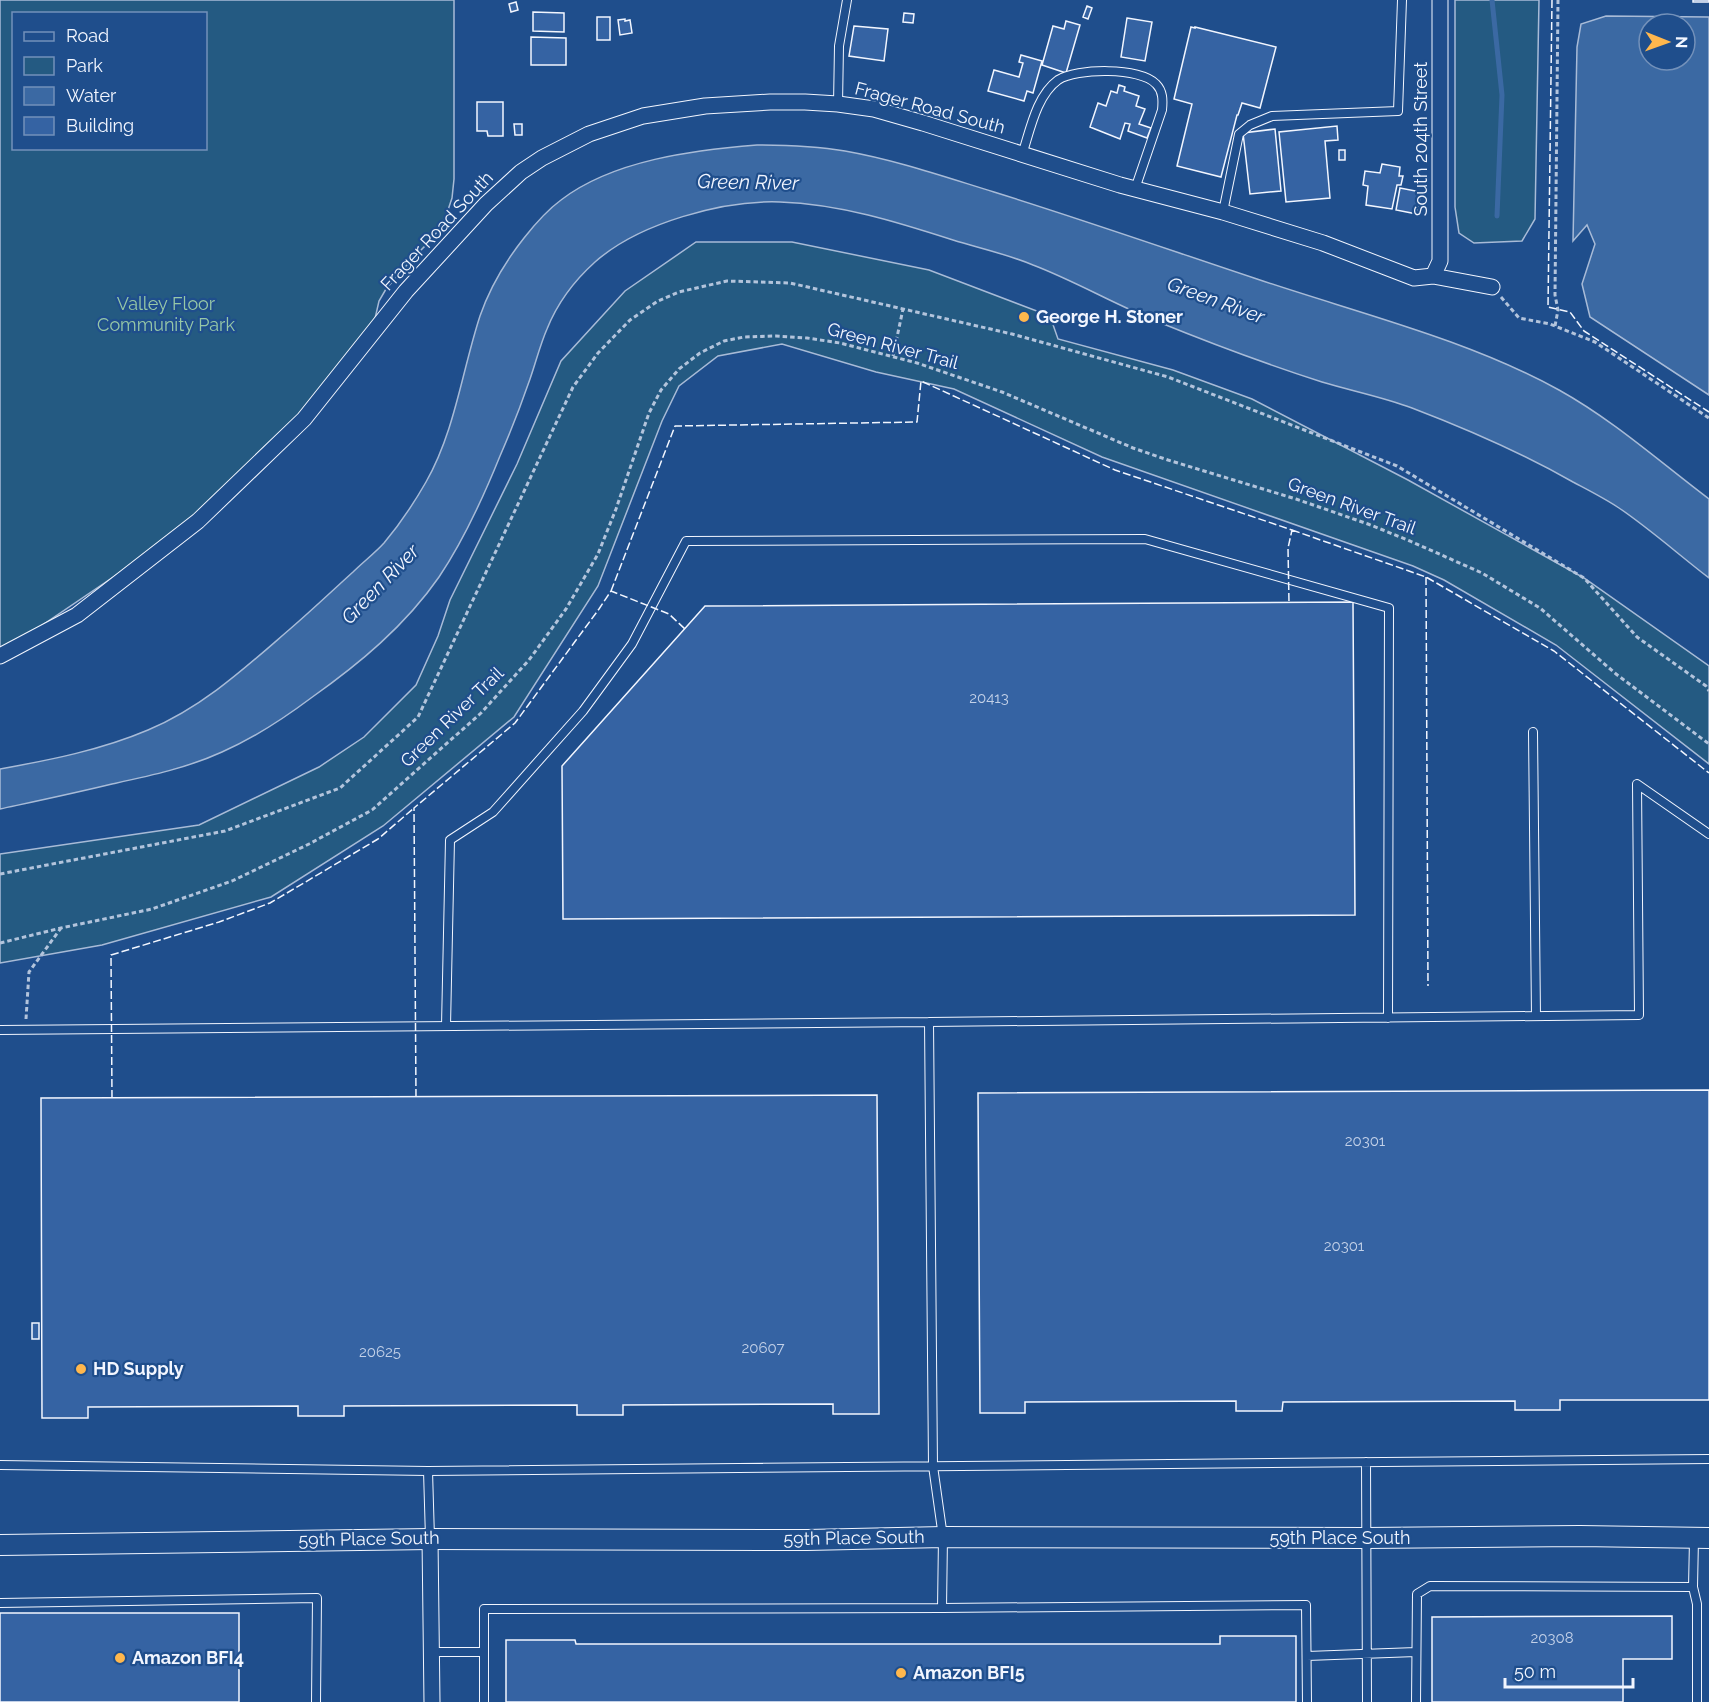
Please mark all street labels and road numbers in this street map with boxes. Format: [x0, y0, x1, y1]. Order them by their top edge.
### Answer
street label: South 204th Street [1410, 62, 1431, 216]
street label: Frager Road South [853, 77, 1008, 138]
street label: Frager Road South [376, 167, 497, 294]
street label: Green River Trail [825, 318, 961, 373]
street label: Green River Trail [1285, 473, 1419, 538]
street label: Green River Trail [396, 662, 508, 771]
street label: 59th Place South [783, 1526, 925, 1549]
street label: 59th Place South [298, 1527, 440, 1550]
street label: 59th Place South [1269, 1527, 1411, 1548]

